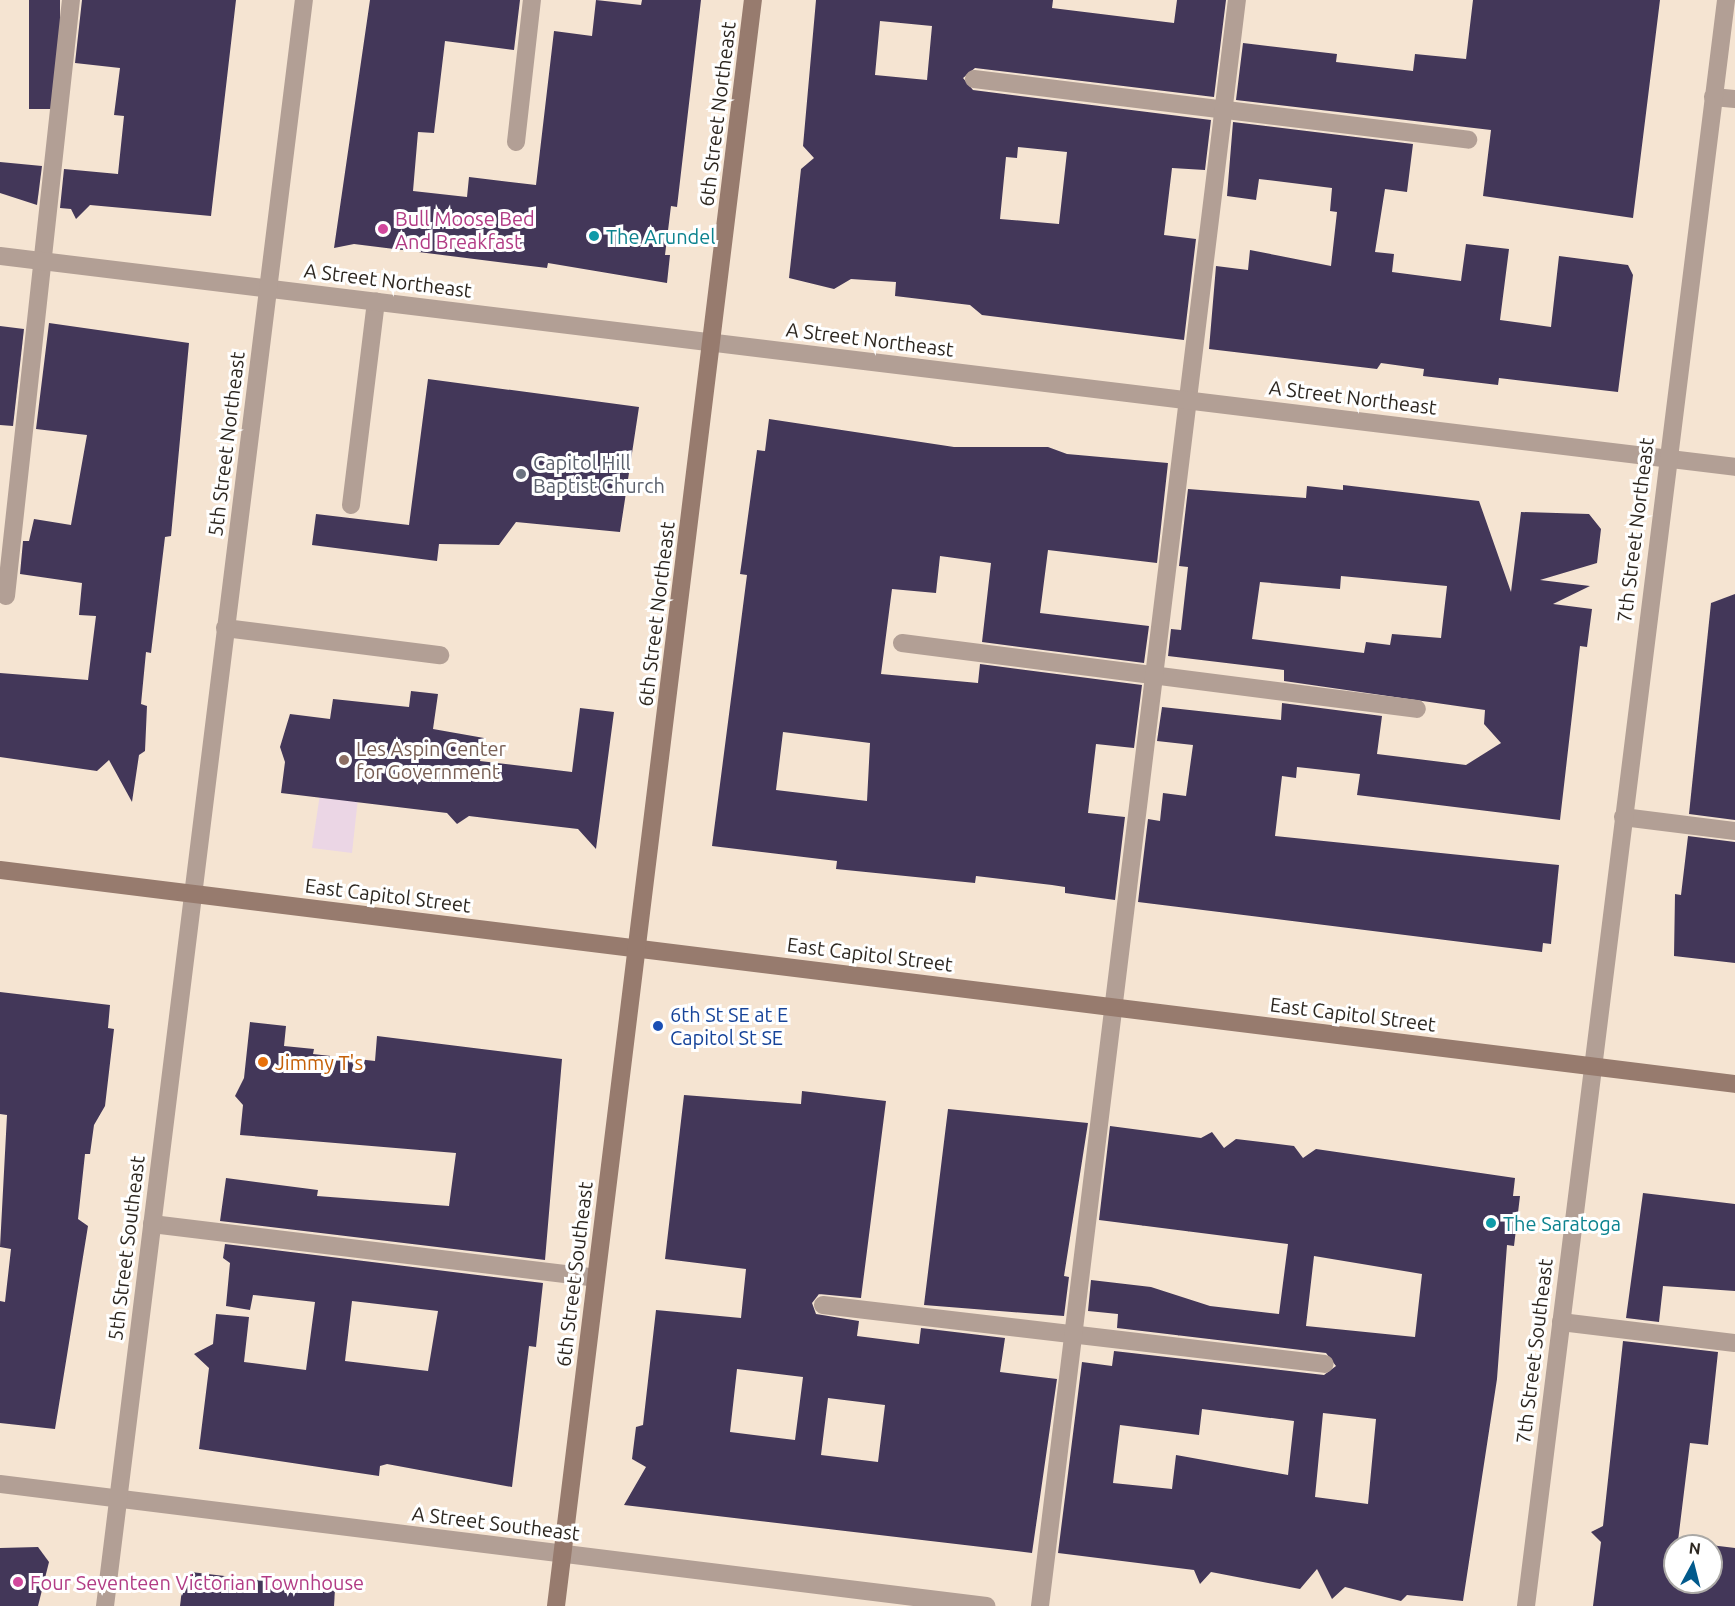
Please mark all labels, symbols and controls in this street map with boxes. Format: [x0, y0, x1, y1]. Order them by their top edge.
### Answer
street label: 6th Street Northeast [694, 20, 740, 208]
place label: Bull Moose Bed And Breakfast [395, 206, 535, 253]
marker: Bull Moose Bed And Breakfast [376, 222, 390, 236]
place label: The Arundel [606, 224, 716, 248]
marker: The Arundel [587, 229, 601, 243]
street label: A Street Northeast [303, 258, 473, 302]
street label: A Street Northeast [785, 317, 955, 361]
street label: 5th Street Northeast [203, 350, 249, 538]
street label: A Street Northeast [1268, 375, 1438, 419]
street label: 7th Street Northeast [1612, 436, 1658, 624]
place label: Capitol Hill Baptist Church [533, 450, 665, 497]
marker: Capitol Hill Baptist Church [514, 467, 528, 481]
street label: 6th Street Northeast [633, 520, 679, 708]
place label: Les Aspin Center for Government [356, 736, 506, 783]
marker: Les Aspin Center for Government [337, 753, 351, 767]
street label: East Capitol Street [304, 873, 472, 917]
street label: East Capitol Street [786, 932, 954, 976]
street label: East Capitol Street [1269, 992, 1437, 1036]
place label: 6th St SE at E Capitol St SE [670, 1002, 788, 1049]
marker: 6th St SE at E Capitol St SE [651, 1019, 665, 1033]
place label: Jimmy T's [275, 1050, 363, 1074]
marker: Jimmy T's [256, 1055, 270, 1069]
street label: 5th Street Southeast [103, 1154, 149, 1342]
street label: 6th Street Southeast [551, 1180, 597, 1368]
place label: The Saratoga [1503, 1211, 1621, 1235]
marker: The Saratoga [1484, 1216, 1498, 1230]
street label: 7th Street Southeast [1511, 1257, 1557, 1445]
street label: A Street Southeast [411, 1501, 581, 1545]
north arrow [1663, 1534, 1723, 1594]
text: N [1688, 1538, 1702, 1558]
place label: Four Seventeen Victorian Townhouse [30, 1570, 364, 1594]
marker: Four Seventeen Victorian Townhouse [11, 1575, 25, 1589]

